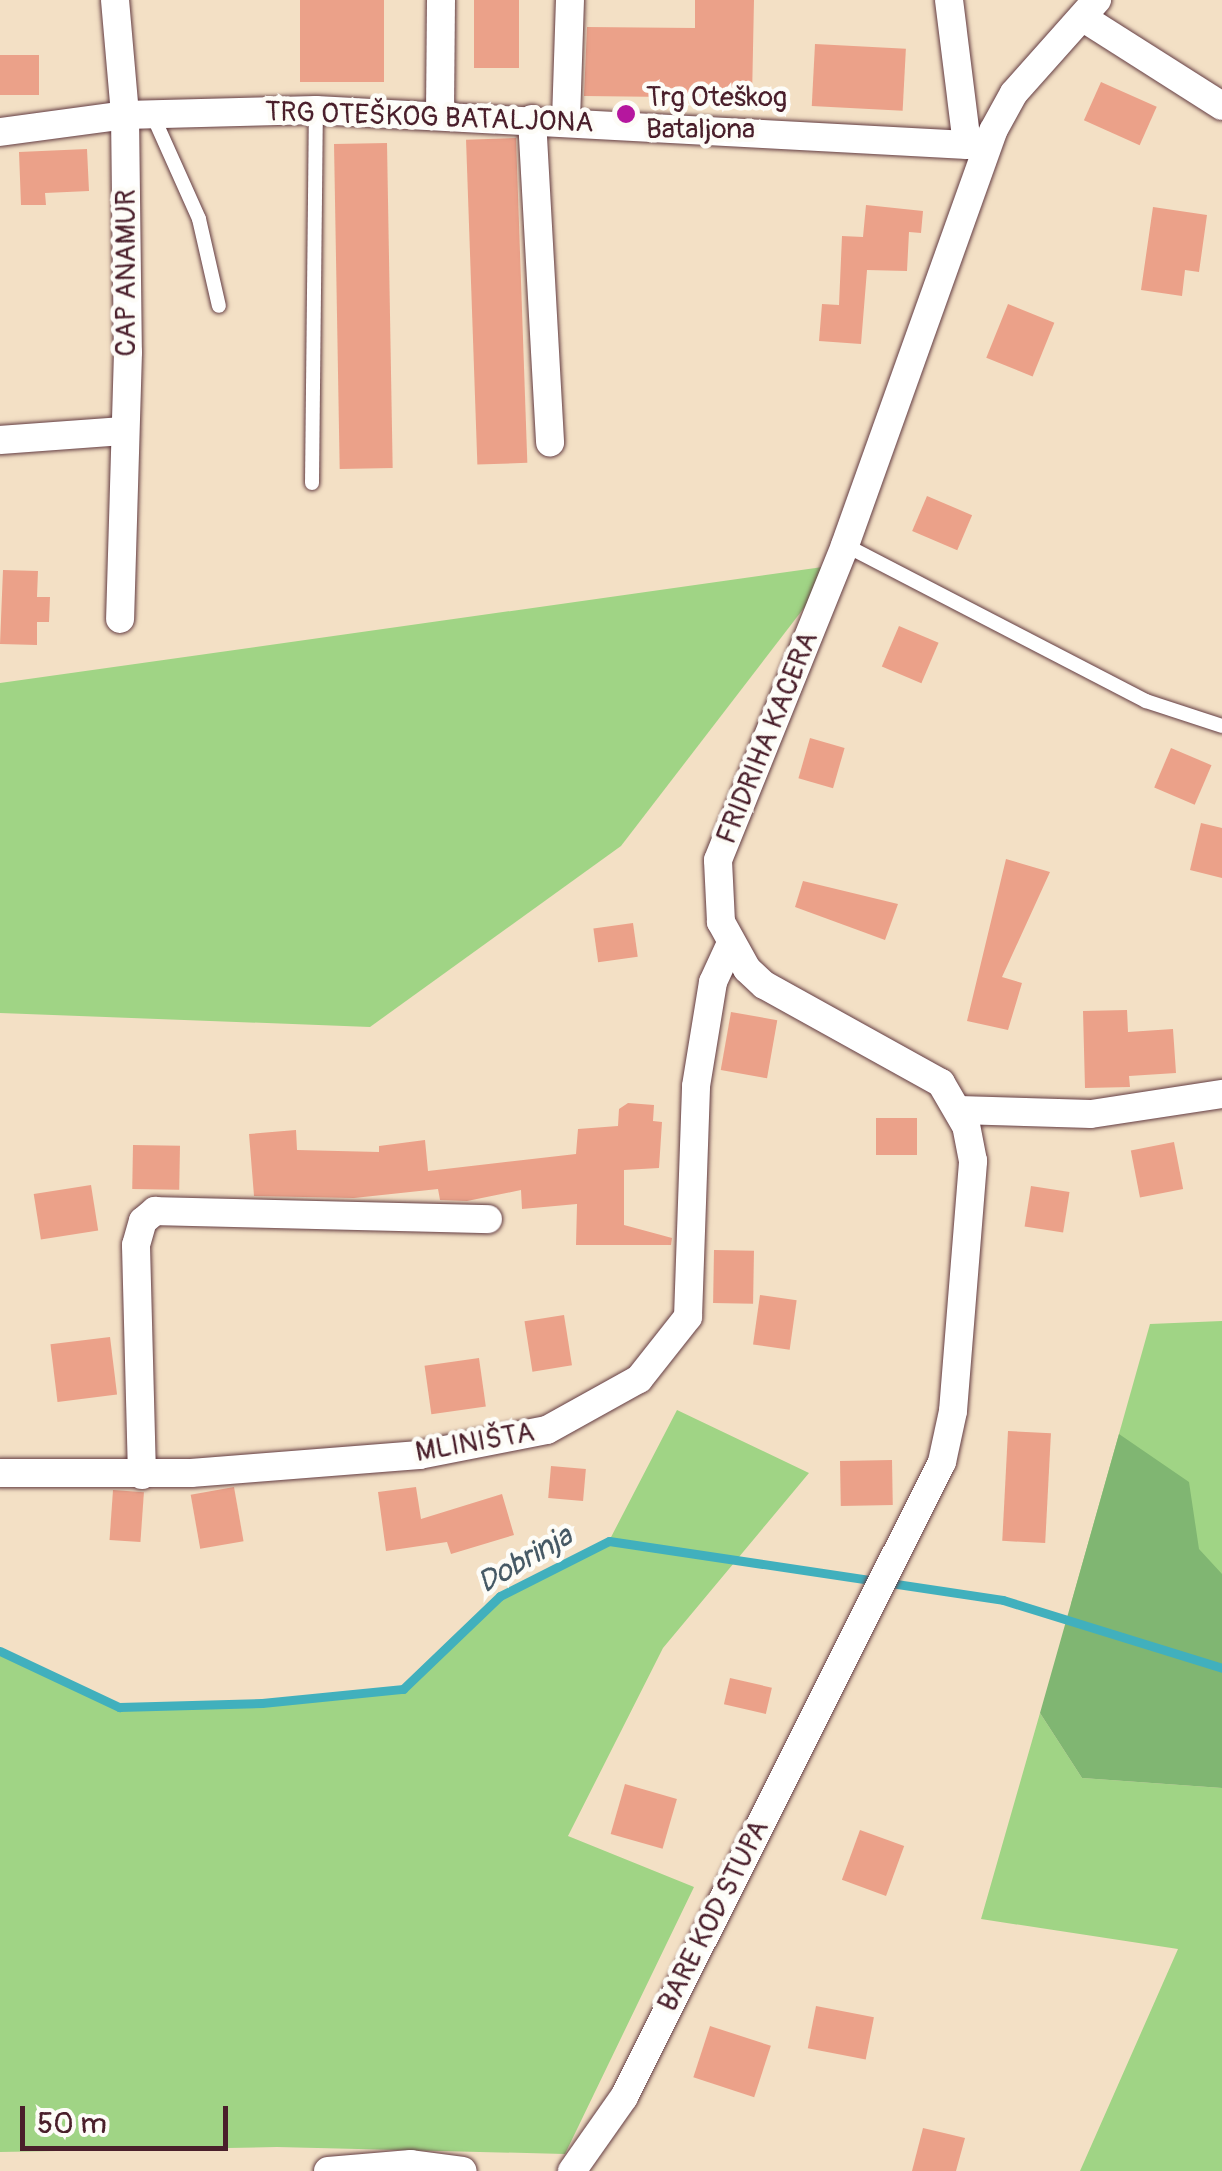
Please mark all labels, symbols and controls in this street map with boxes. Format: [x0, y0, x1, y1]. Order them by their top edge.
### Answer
place label: Trg Oteškog Bataljona [646, 81, 787, 147]
street label: TRG OTEŠKOG BATALJONA [264, 95, 594, 141]
marker: Trg Oteškog Bataljona [615, 103, 637, 125]
street label: CAP ANAMUR [110, 189, 144, 357]
street label: FRIDRIHA KACERA [710, 627, 826, 849]
street label: MLINIŠTA [413, 1416, 537, 1470]
water label: Dobrinja [471, 1519, 579, 1601]
street label: BARE KOD STUPA [651, 1815, 777, 2017]
scale bar [25, 2086, 232, 2148]
text: 50 m [37, 2105, 107, 2142]

